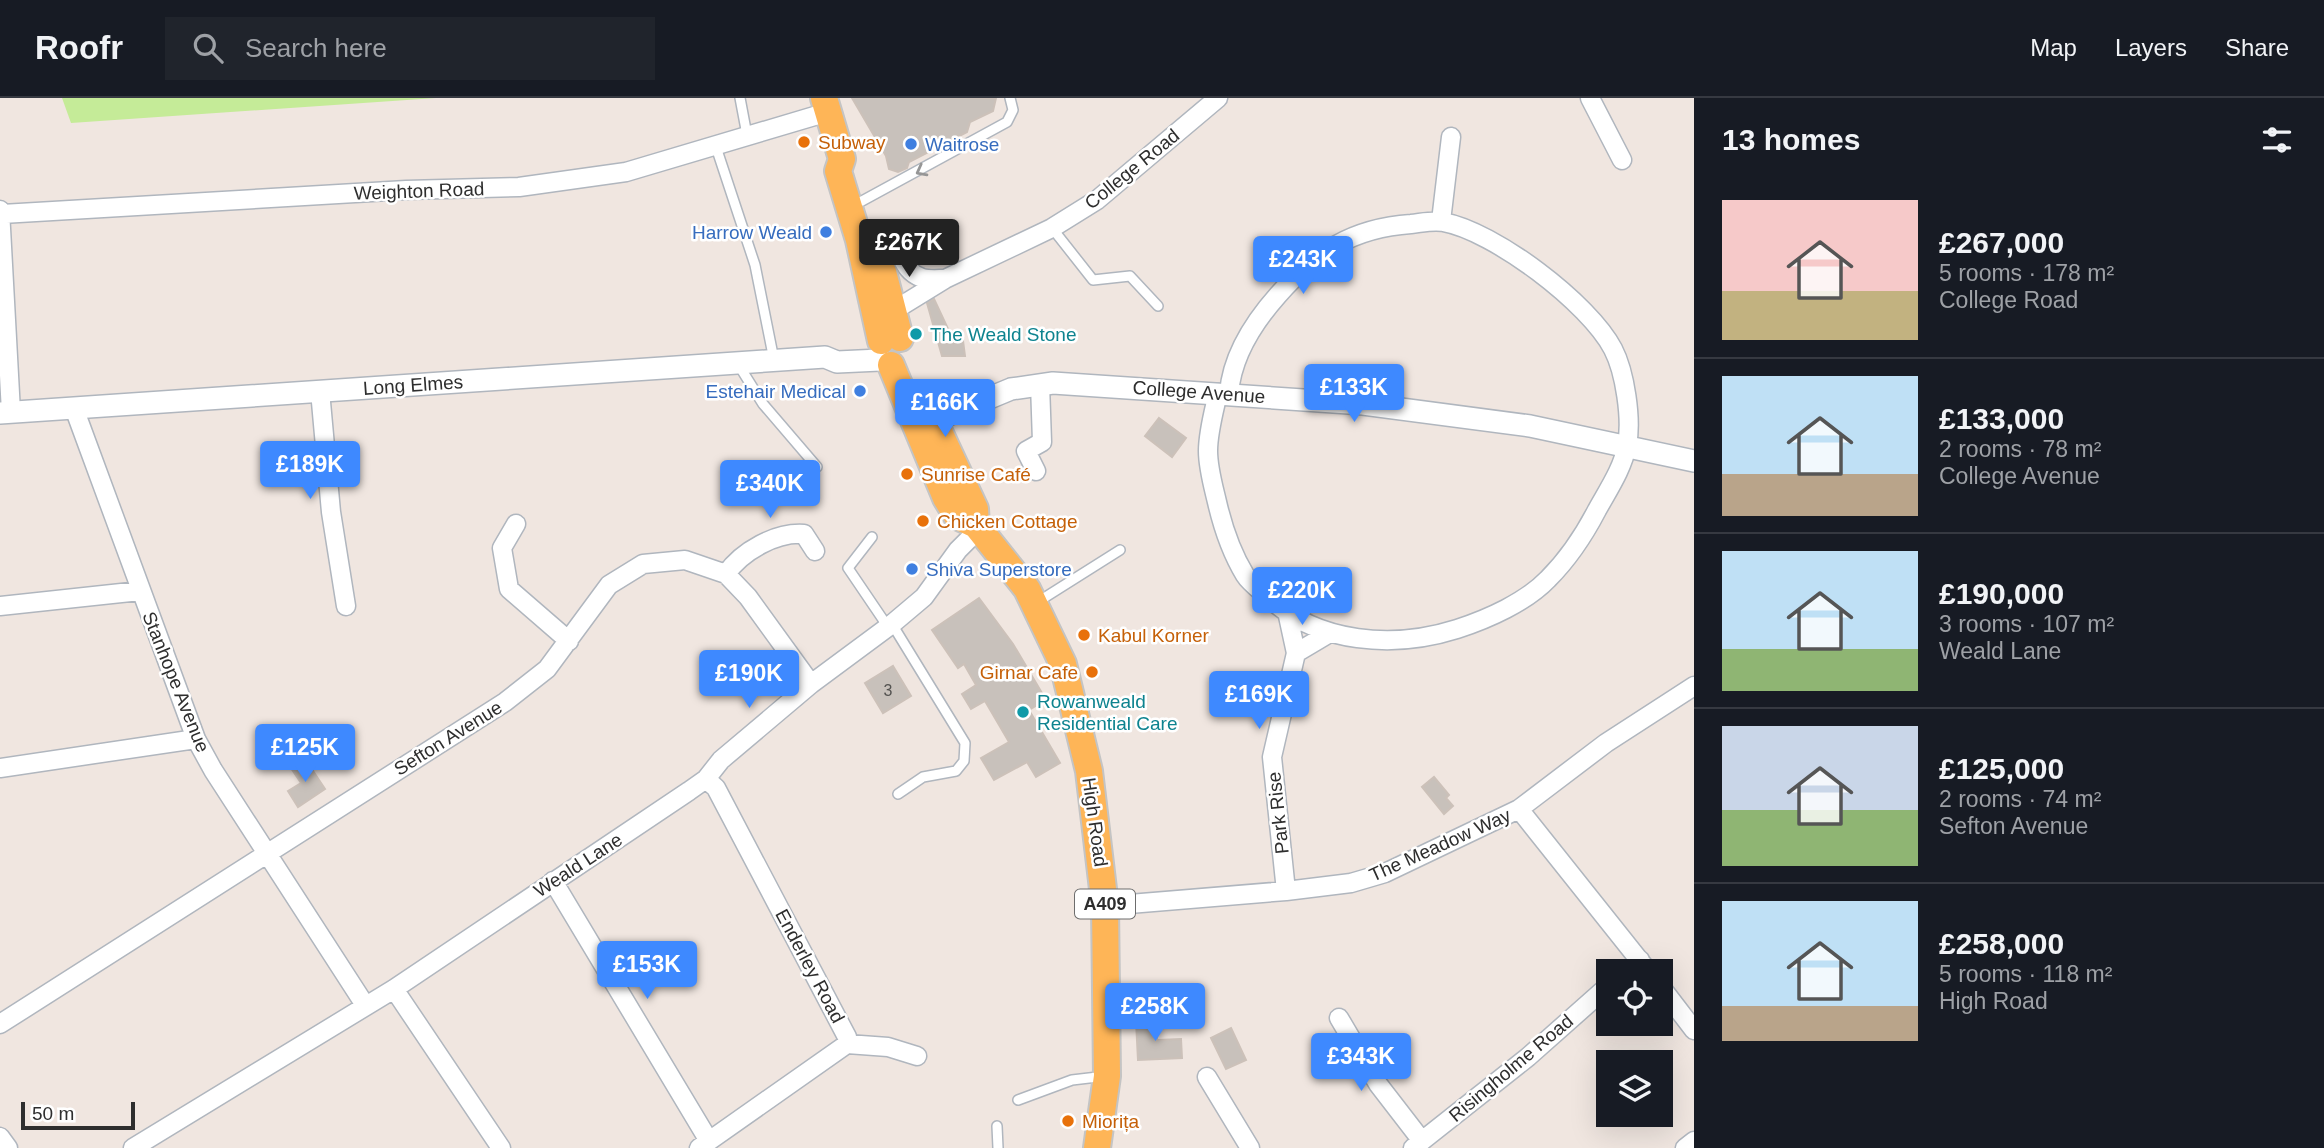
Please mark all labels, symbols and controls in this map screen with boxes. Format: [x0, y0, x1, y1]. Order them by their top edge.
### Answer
search box [165, 17, 655, 80]
text: Roofr [35, 29, 123, 66]
icon: search [189, 29, 227, 67]
text: Search here [245, 33, 387, 63]
text: Map [2030, 34, 2077, 61]
text: Layers [2115, 34, 2187, 61]
text: Share [2225, 34, 2289, 61]
icon: filters [2258, 121, 2296, 159]
text: 13 homes [1722, 123, 1860, 156]
street label: College Road [1081, 125, 1183, 213]
place label: Subway [818, 132, 886, 153]
marker: Subway [796, 134, 812, 150]
place label: Waitrose [925, 134, 999, 155]
marker: Waitrose [903, 136, 919, 152]
one-way arrow [916, 162, 928, 176]
street label: Weighton Road [353, 178, 485, 204]
pin: £267K [860, 220, 958, 279]
place label: Harrow Weald [692, 222, 812, 243]
marker: Harrow Weald [818, 224, 834, 240]
text: £267,000 [1939, 226, 2064, 259]
icon: home [1778, 228, 1862, 312]
text: £267K [875, 229, 943, 255]
pin: £243K [1254, 236, 1352, 296]
text: £243K [1269, 246, 1337, 272]
text: 5 rooms · 178 m² [1939, 260, 2114, 286]
text: College Road [1939, 287, 2078, 313]
place label: The Weald Stone [930, 324, 1076, 345]
marker: The Weald Stone [908, 326, 924, 342]
pin: £133K [1305, 364, 1403, 424]
street label: Long Elmes [362, 371, 464, 399]
text: £133K [1320, 374, 1388, 400]
street label: College Avenue [1132, 377, 1266, 407]
pin: £166K [896, 380, 994, 439]
place label: Estehair Medical [706, 381, 846, 402]
marker: Estehair Medical [852, 383, 868, 399]
text: £166K [911, 389, 979, 415]
text: £133,000 [1939, 402, 2064, 435]
icon: home [1778, 404, 1862, 488]
text: 2 rooms · 78 m² [1939, 436, 2101, 462]
pin: £189K [261, 442, 359, 501]
text: £189K [276, 451, 344, 477]
pin: £340K [721, 460, 819, 520]
text: College Avenue [1939, 463, 2100, 489]
place label: Sunrise Café [921, 464, 1031, 485]
marker: Sunrise Café [899, 466, 915, 482]
text: £340K [736, 470, 804, 496]
place label: Chicken Cottage [937, 511, 1077, 532]
marker: Chicken Cottage [915, 513, 931, 529]
place label: Shiva Superstore [926, 559, 1072, 580]
marker: Shiva Superstore [904, 561, 920, 577]
pin: £220K [1253, 568, 1351, 627]
text: £220K [1268, 577, 1336, 603]
text: £190,000 [1939, 577, 2064, 610]
icon: home [1778, 579, 1862, 663]
street label: Stanhope Avenue [138, 609, 214, 755]
text: 3 rooms · 107 m² [1939, 611, 2114, 637]
place label: Kabul Korner [1098, 625, 1210, 646]
marker: Kabul Korner [1076, 627, 1092, 643]
text: Weald Lane [1939, 638, 2061, 664]
pin: £190K [700, 650, 798, 710]
text: £190K [715, 660, 783, 686]
place label: Girnar Cafe [980, 662, 1078, 683]
marker: Girnar Cafe [1084, 664, 1100, 680]
pin: £169K [1210, 672, 1308, 731]
text: £169K [1225, 681, 1293, 707]
house number: 3 [884, 682, 893, 699]
place label: Rowanweald Residential Care [1037, 691, 1177, 734]
street label: Sefton Avenue [390, 696, 506, 780]
marker: Rowanweald Residential Care [1015, 704, 1031, 720]
pin: £125K [256, 724, 354, 784]
text: £125K [271, 734, 339, 760]
text: £125,000 [1939, 752, 2064, 785]
icon: home [1778, 754, 1862, 838]
street label: Park Rise [1263, 771, 1293, 855]
street label: High Road [1078, 776, 1112, 868]
text: 2 rooms · 74 m² [1939, 786, 2101, 812]
street label: The Meadow Way [1366, 804, 1514, 886]
text: Sefton Avenue [1939, 813, 2088, 839]
street label: Weald Lane [530, 829, 626, 901]
road number: A409 [1075, 890, 1135, 918]
street label: Enderley Road [771, 906, 849, 1026]
text: £258,000 [1939, 927, 2064, 960]
icon: home [1778, 929, 1862, 1013]
pin: £153K [598, 942, 696, 1001]
text: £153K [613, 951, 681, 977]
map controls [1596, 959, 1673, 1127]
button: locate [1596, 959, 1673, 1036]
text: 5 rooms · 118 m² [1939, 961, 2112, 987]
pin: £258K [1106, 984, 1204, 1043]
text: High Road [1939, 988, 2048, 1014]
text: £258K [1121, 993, 1189, 1019]
street label: Risingholme Road [1445, 1010, 1577, 1126]
pin: £343K [1312, 1034, 1410, 1093]
text: £343K [1327, 1043, 1395, 1069]
button: layers [1596, 1050, 1673, 1127]
scale bar [21, 1099, 135, 1131]
text: 50 m [32, 1103, 74, 1124]
place label: Miorița [1082, 1111, 1139, 1132]
marker: Miorița [1060, 1113, 1076, 1129]

